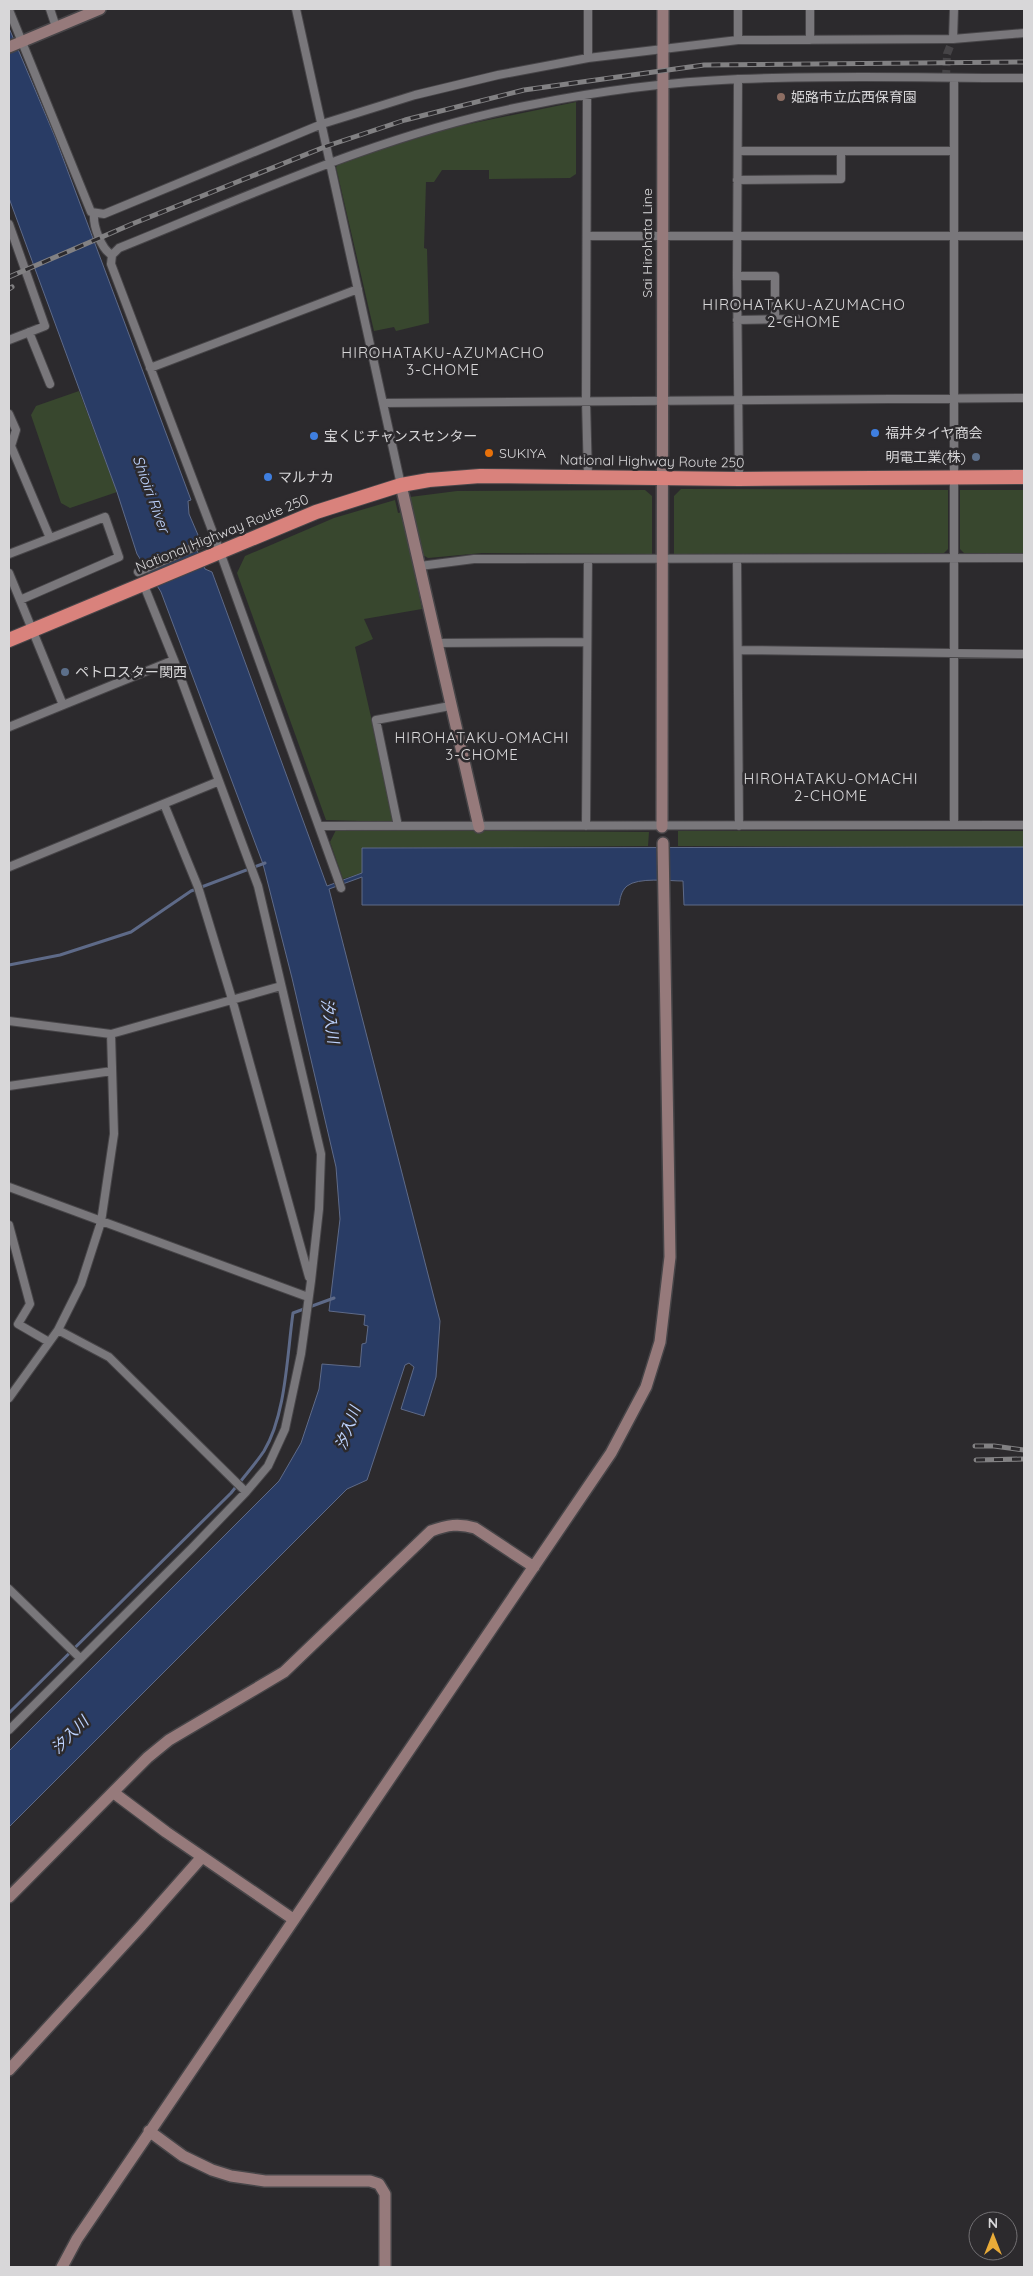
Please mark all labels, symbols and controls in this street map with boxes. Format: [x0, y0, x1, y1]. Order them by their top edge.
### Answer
place label: 姫路市立広西保育園 [791, 88, 917, 106]
marker: 姫路市立広西保育園 [775, 91, 787, 103]
street label: Sai Hirohata Line [638, 188, 656, 298]
district label: HIROHATAKU-AZUMACHO 2-CHOME [702, 295, 906, 331]
district label: HIROHATAKU-AZUMACHO 3-CHOME [341, 343, 545, 379]
place label: 福井タイヤ商会 [885, 424, 983, 442]
place label: 宝くじチャンスセンター [324, 427, 478, 445]
marker: 福井タイヤ商会 [869, 427, 881, 439]
marker: 宝くじチャンスセンター [308, 430, 320, 442]
place label: SUKIYA [499, 444, 546, 462]
marker: SUKIYA [483, 447, 495, 459]
place label: 明電工業(株) [886, 448, 966, 466]
street label: National Highway Route 250 [559, 450, 745, 472]
marker: 明電工業(株) [970, 451, 982, 463]
water label: Shioiri River [129, 453, 175, 537]
place label: マルナカ [278, 468, 334, 486]
marker: マルナカ [262, 471, 274, 483]
street label: National Highway Route 250 [133, 490, 311, 576]
place label: ペトロスター関西 [75, 663, 187, 681]
marker: ペトロスター関西 [59, 666, 71, 678]
district label: HIROHATAKU-OMACHI 3-CHOME [394, 728, 570, 764]
district label: HIROHATAKU-OMACHI 2-CHOME [743, 769, 919, 805]
water label: 汐入川 [318, 997, 344, 1047]
water label: 汐入川 [331, 1402, 365, 1452]
water label: 汐入川 [47, 1711, 94, 1757]
north arrow [968, 2211, 1018, 2261]
text: N [988, 2214, 998, 2232]

